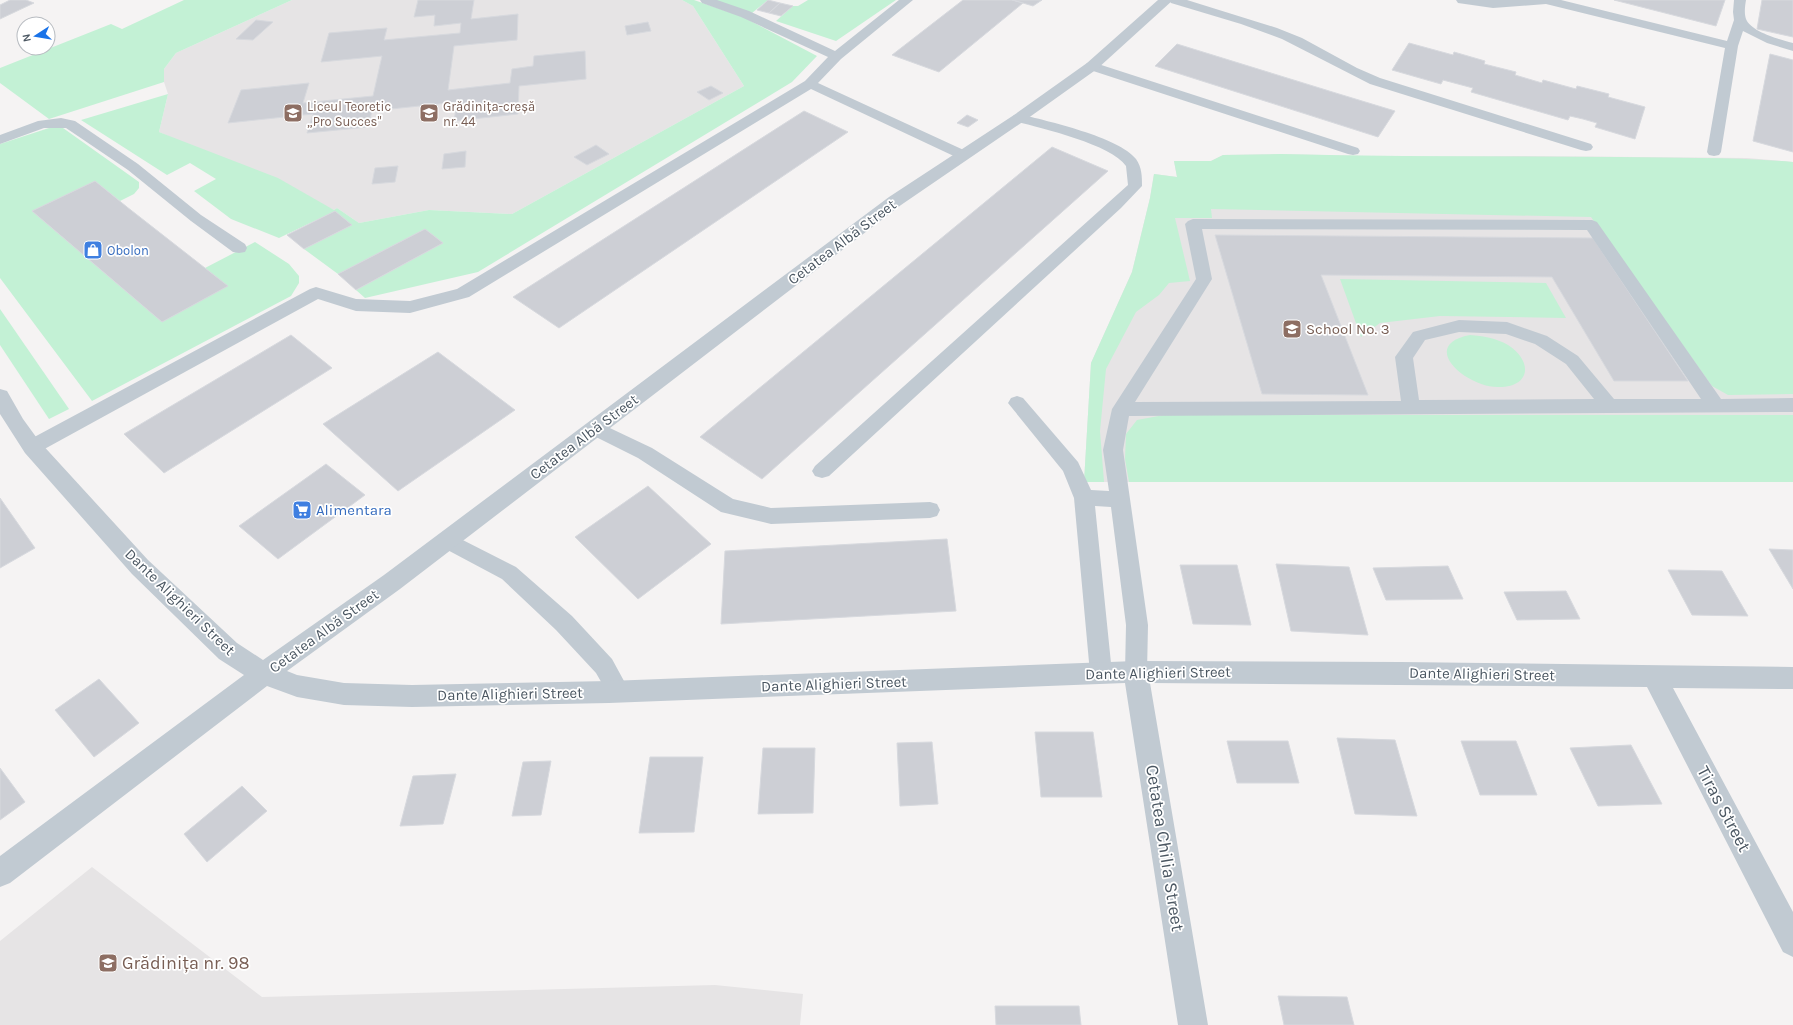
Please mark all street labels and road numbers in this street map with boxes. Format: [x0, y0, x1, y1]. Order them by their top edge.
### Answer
street label: Cetatea Albă Street [784, 195, 900, 289]
street label: Cetatea Albă Street [526, 390, 642, 484]
street label: Dante Alighieri Street [121, 545, 239, 659]
street label: Cetatea Albă Street [266, 585, 382, 677]
street label: Dante Alighieri Street [1085, 663, 1231, 683]
street label: Dante Alighieri Street [1409, 664, 1555, 684]
street label: Dante Alighieri Street [761, 672, 907, 696]
street label: Dante Alighieri Street [437, 684, 583, 704]
street label: Tiras Street [1692, 762, 1756, 856]
street label: Cetatea Chilia Street [1141, 763, 1189, 933]

